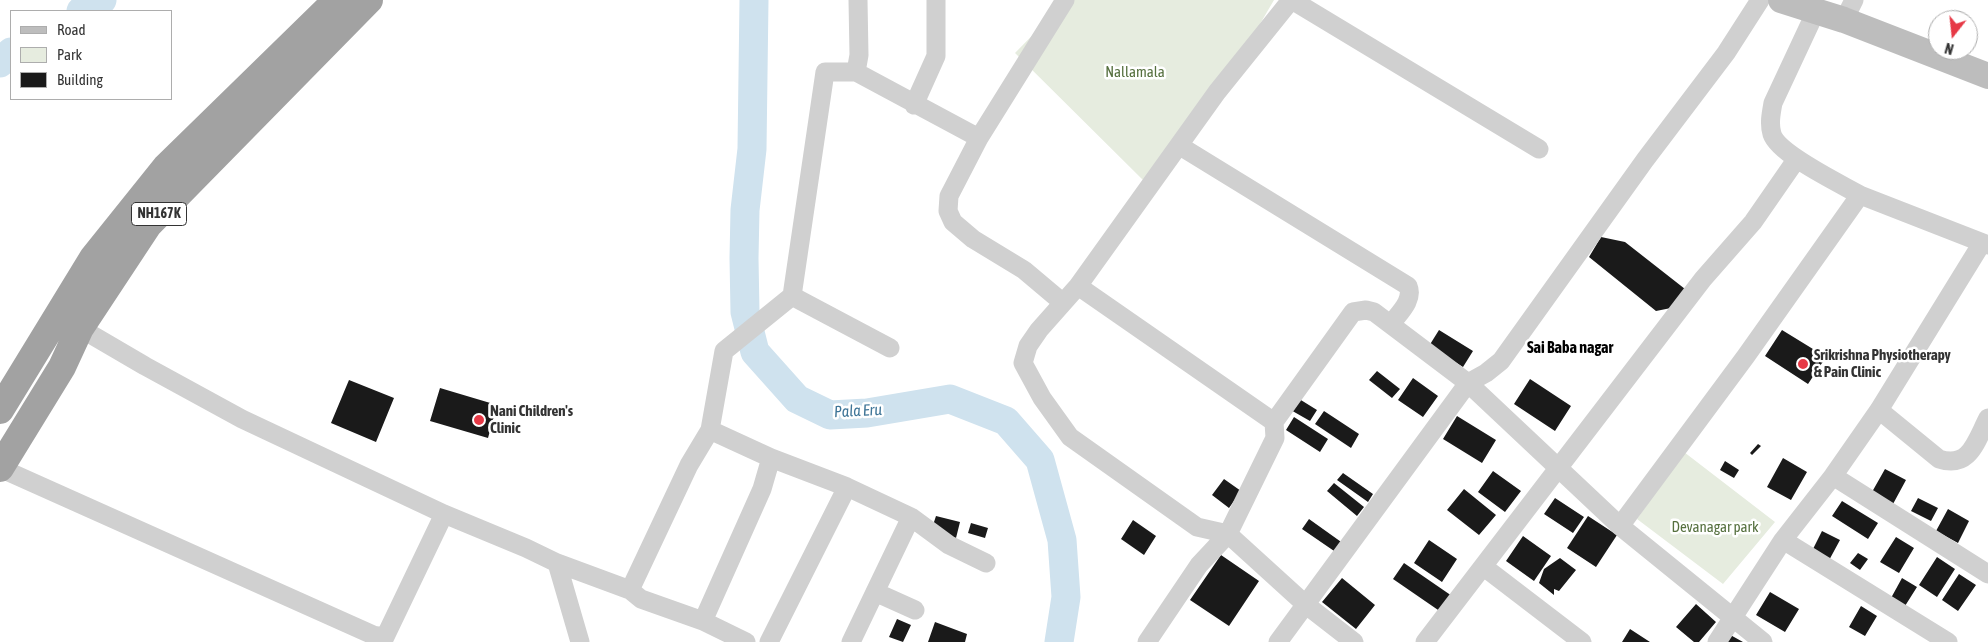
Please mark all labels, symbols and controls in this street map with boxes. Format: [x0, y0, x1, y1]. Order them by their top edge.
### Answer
legend [10, 10, 172, 100]
north arrow [1928, 10, 1978, 60]
text: Road [57, 21, 86, 38]
text: N [1943, 40, 1955, 57]
text: Park [57, 46, 82, 63]
park label: Nallamala [1105, 63, 1165, 81]
text: Building [57, 71, 103, 88]
road number: NH167K [132, 202, 186, 225]
district label: Sai Baba nagar [1527, 338, 1613, 358]
place label: Srikrishna Physiotherapy & Pain Clinic [1814, 346, 1951, 381]
marker: Srikrishna Physiotherapy & Pain Clinic [1796, 357, 1810, 371]
water label: Pala Eru [834, 400, 882, 422]
place label: Nani Children's Clinic [490, 402, 573, 437]
marker: Nani Children's Clinic [472, 413, 486, 427]
park label: Devanagar park [1671, 518, 1759, 536]

